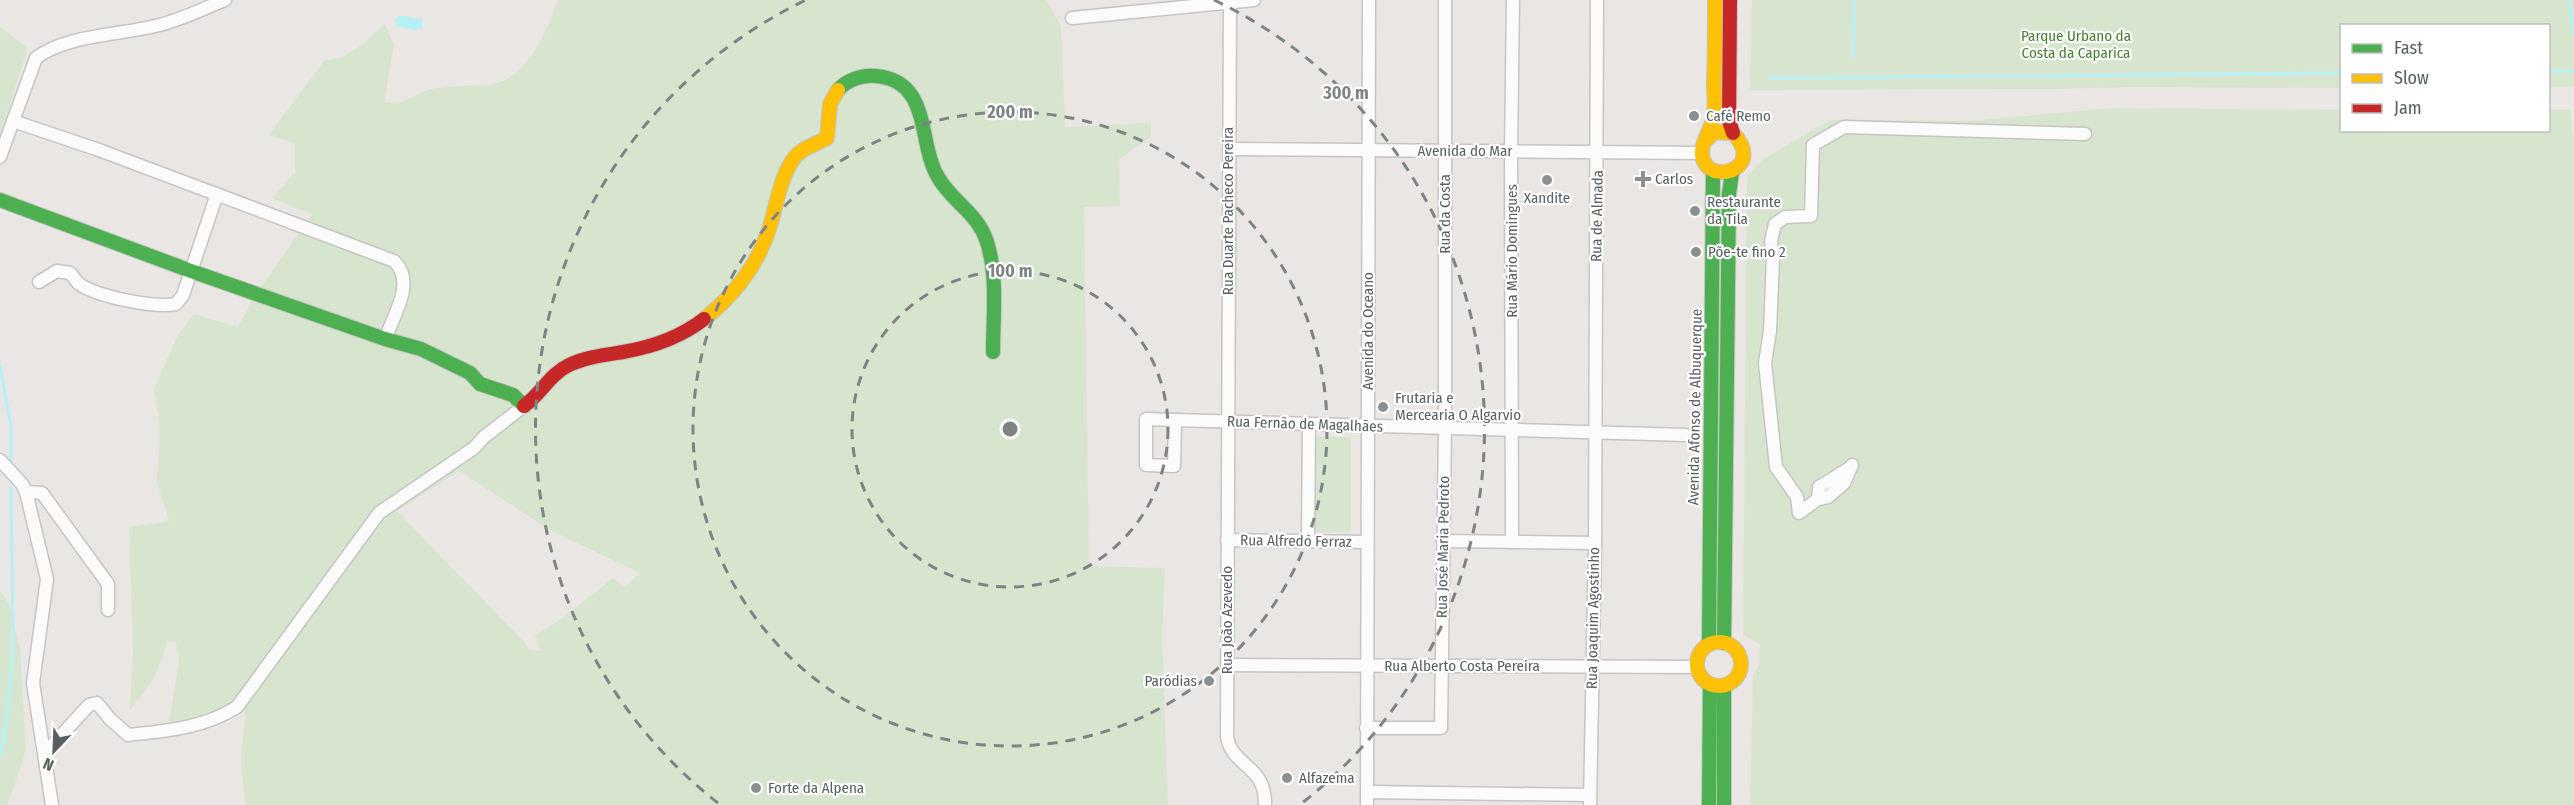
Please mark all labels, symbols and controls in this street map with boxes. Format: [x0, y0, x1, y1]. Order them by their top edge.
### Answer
legend [2340, 24, 2550, 132]
park label: Parque Urbano da Costa da Caparica [2021, 27, 2131, 62]
text: Fast [2394, 37, 2423, 59]
text: Slow [2394, 67, 2429, 89]
text: 300 m [1322, 82, 1369, 104]
text: Jam [2394, 97, 2422, 119]
text: 200 m [986, 101, 1033, 123]
place label: Café Remo [1706, 107, 1771, 125]
marker: Café Remo [1687, 109, 1701, 123]
street label: Rua Duarte Pacheco Pereira [1219, 127, 1237, 295]
street label: Avenida do Mar [1417, 142, 1513, 160]
street label: Rua de Almada [1587, 170, 1607, 262]
place label: Carlos [1655, 170, 1693, 188]
marker: Carlos [1636, 172, 1650, 186]
marker: Xandite [1540, 173, 1554, 187]
street label: Rua da Costa [1436, 174, 1454, 254]
street label: Rua Mário Domingues [1503, 184, 1521, 318]
place label: Xandite [1524, 189, 1570, 207]
place label: Restaurante da Tila [1707, 193, 1781, 228]
marker: Restaurante da Tila [1688, 204, 1702, 218]
place label: Põe-te fino 2 [1708, 243, 1786, 261]
marker: Põe-te fino 2 [1689, 245, 1703, 259]
text: 100 m [988, 260, 1032, 282]
street label: Avenida do Oceano [1359, 272, 1377, 390]
street label: Avenida Afonso de Albuquerque [1684, 309, 1706, 505]
place label: Frutaria e Mercearia O Algarvio [1395, 389, 1521, 424]
marker: Frutaria e Mercearia O Algarvio [1376, 400, 1390, 414]
street label: Rua Fernão de Magalhães [1227, 412, 1383, 436]
centre of rings [1000, 419, 1020, 439]
street label: Rua José Maria Pedroto [1433, 476, 1453, 618]
street label: Rua Alfredo Ferraz [1240, 531, 1352, 551]
street label: Rua Joaquim Agostinho [1583, 547, 1603, 689]
street label: Rua João Azevedo [1218, 566, 1236, 674]
street label: Rua Alberto Costa Pereira [1384, 657, 1540, 675]
place label: Paródias [1144, 672, 1197, 690]
marker: Paródias [1202, 674, 1216, 688]
north arrow [24, 721, 84, 781]
text: N [40, 754, 56, 775]
place label: Alfazema [1299, 769, 1355, 787]
marker: Alfazema [1280, 771, 1294, 785]
place label: Forte da Alpena [768, 779, 864, 797]
marker: Forte da Alpena [749, 781, 763, 795]

